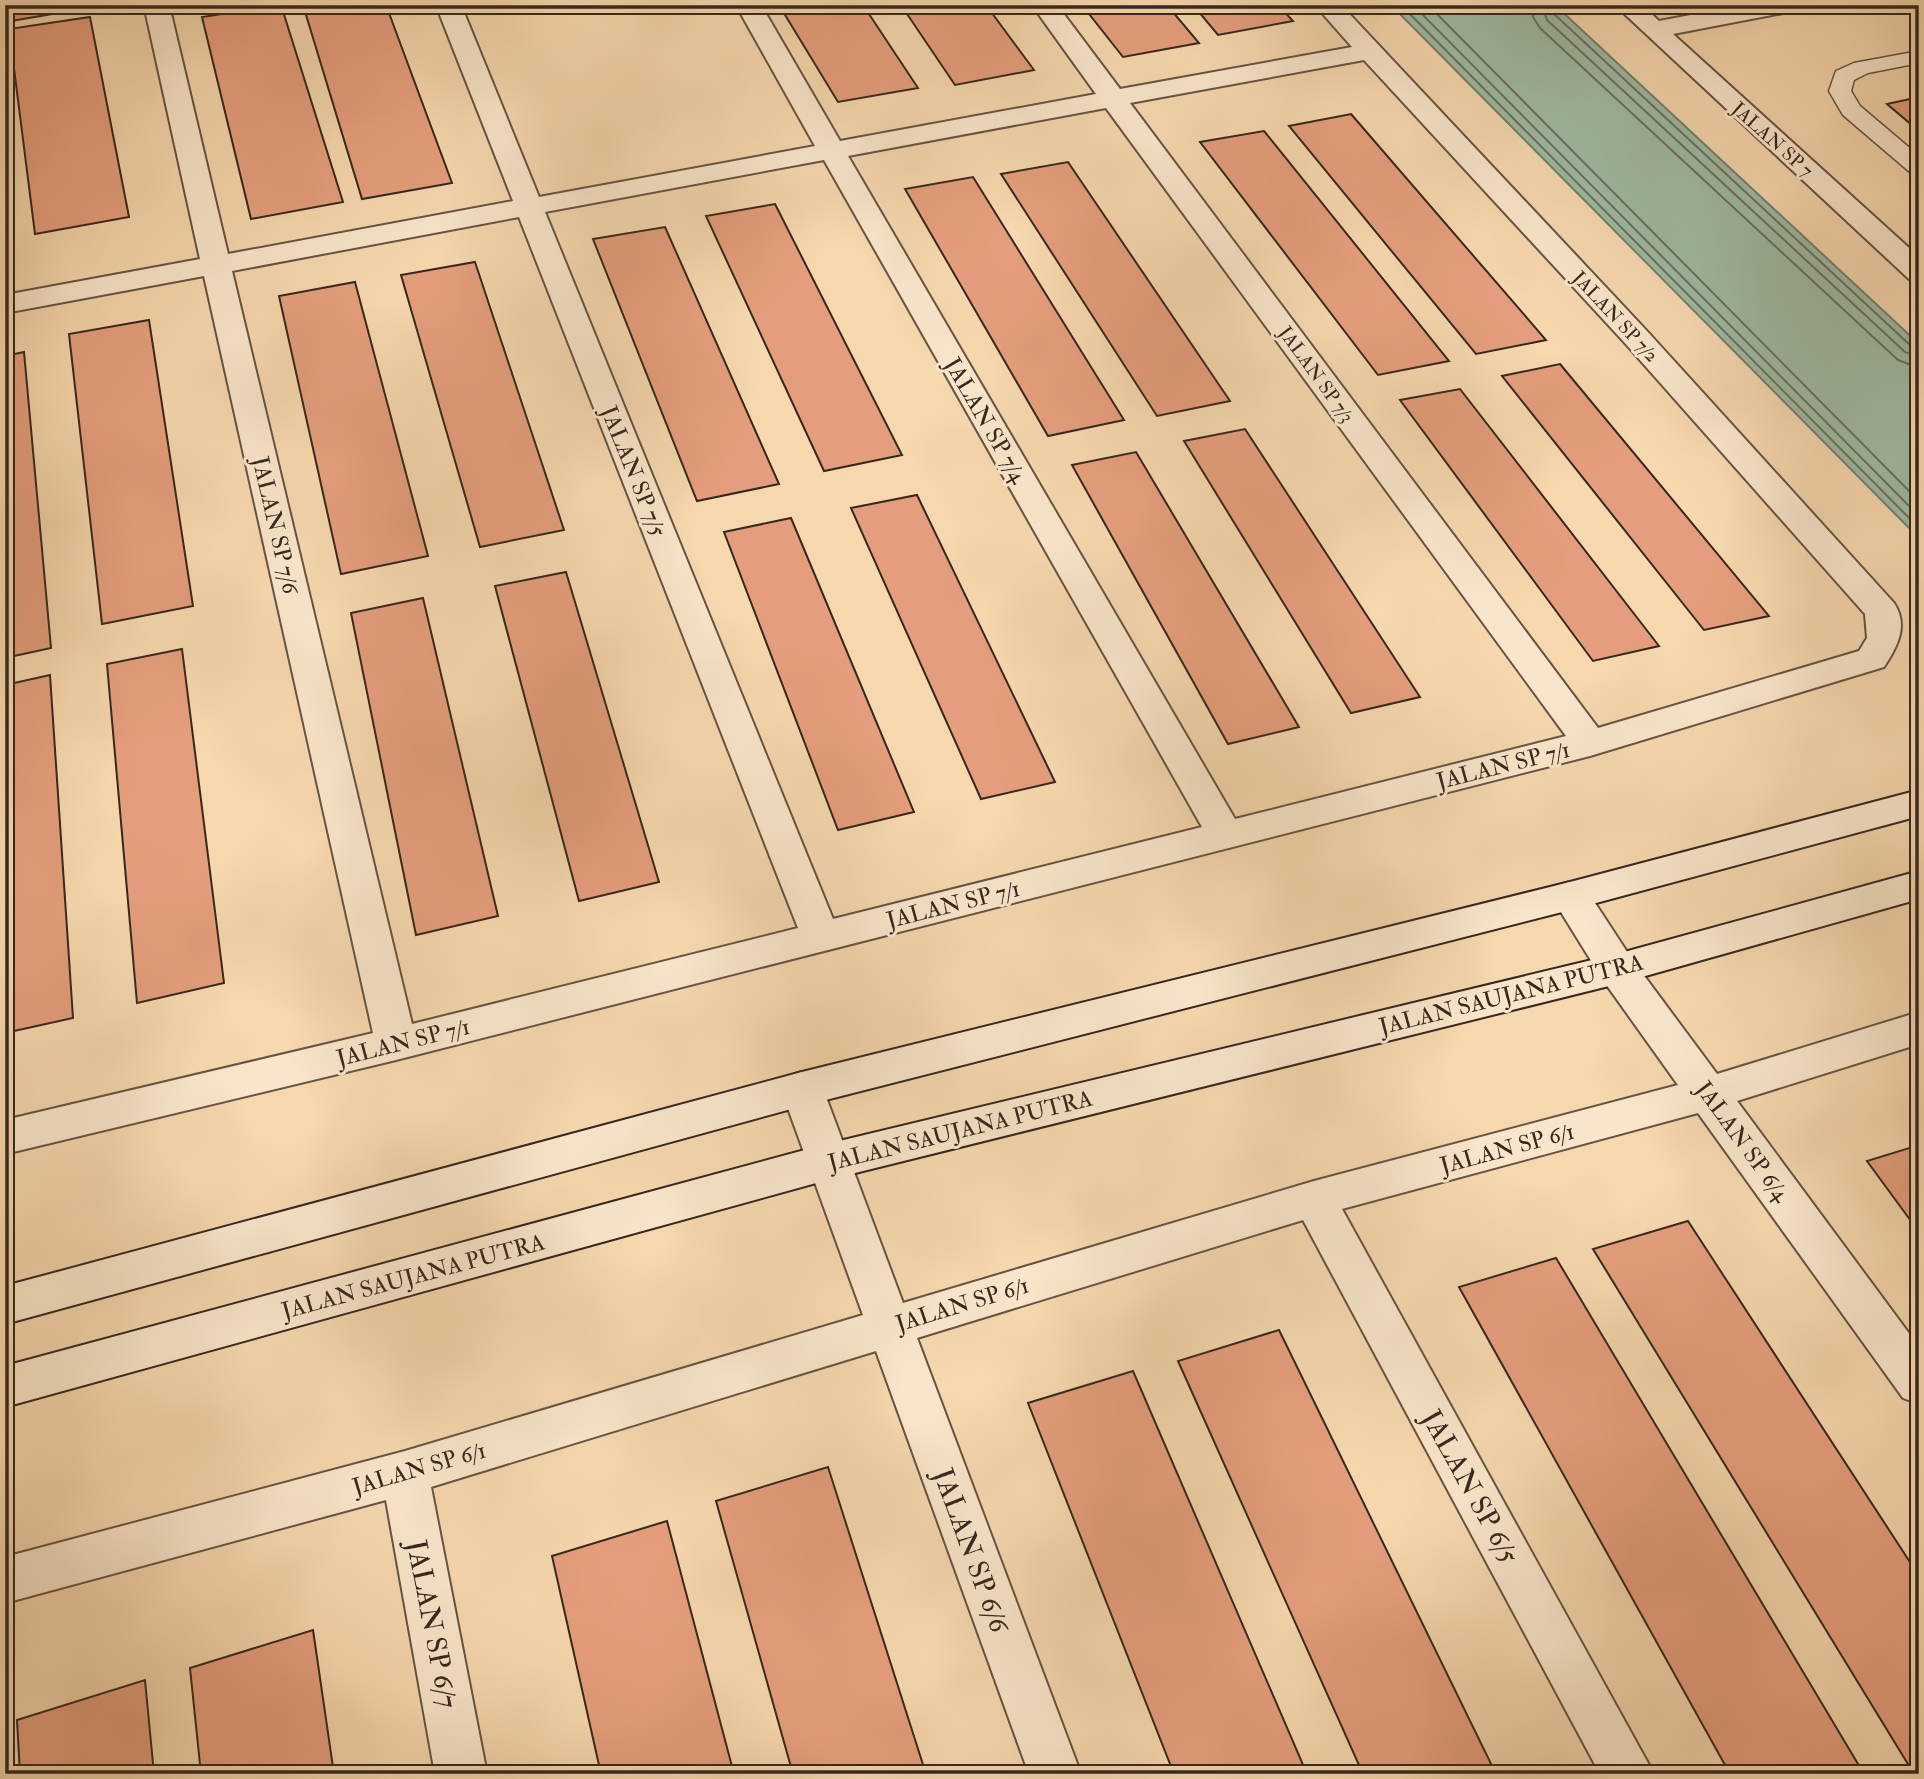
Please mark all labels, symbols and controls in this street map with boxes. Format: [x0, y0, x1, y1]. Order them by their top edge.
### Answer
street label: JALAN SP 7 [1726, 96, 1818, 183]
street label: JALAN SP 7/2 [1566, 265, 1663, 367]
street label: JALAN SP 7/3 [1273, 321, 1359, 427]
street label: JALAN SP 7/4 [937, 351, 1034, 490]
street label: JALAN SP 7/5 [594, 401, 673, 541]
street label: JALAN SP 7/6 [245, 453, 306, 598]
street label: JALAN SP 7/1 [1432, 735, 1573, 796]
street label: JALAN SP 7/1 [882, 874, 1023, 935]
street label: JALAN SAUJANA PUTRA [1375, 947, 1647, 1042]
street label: JALAN SP 7/1 [332, 1012, 473, 1073]
street label: JALAN SP 6/4 [1689, 1075, 1797, 1208]
street label: JALAN SAUJANA PUTRA [824, 1083, 1096, 1178]
street label: JALAN SP 6/1 [1436, 1117, 1577, 1181]
street label: JALAN SAUJANA PUTRA [277, 1227, 548, 1326]
street label: JALAN SP 6/1 [891, 1270, 1032, 1339]
street label: JALAN SP 6/5 [1413, 1403, 1527, 1570]
street label: JALAN SP 6/1 [348, 1436, 489, 1502]
street label: JALAN SP 6/6 [924, 1463, 1017, 1639]
street label: JALAN SP 6/7 [398, 1536, 465, 1712]

